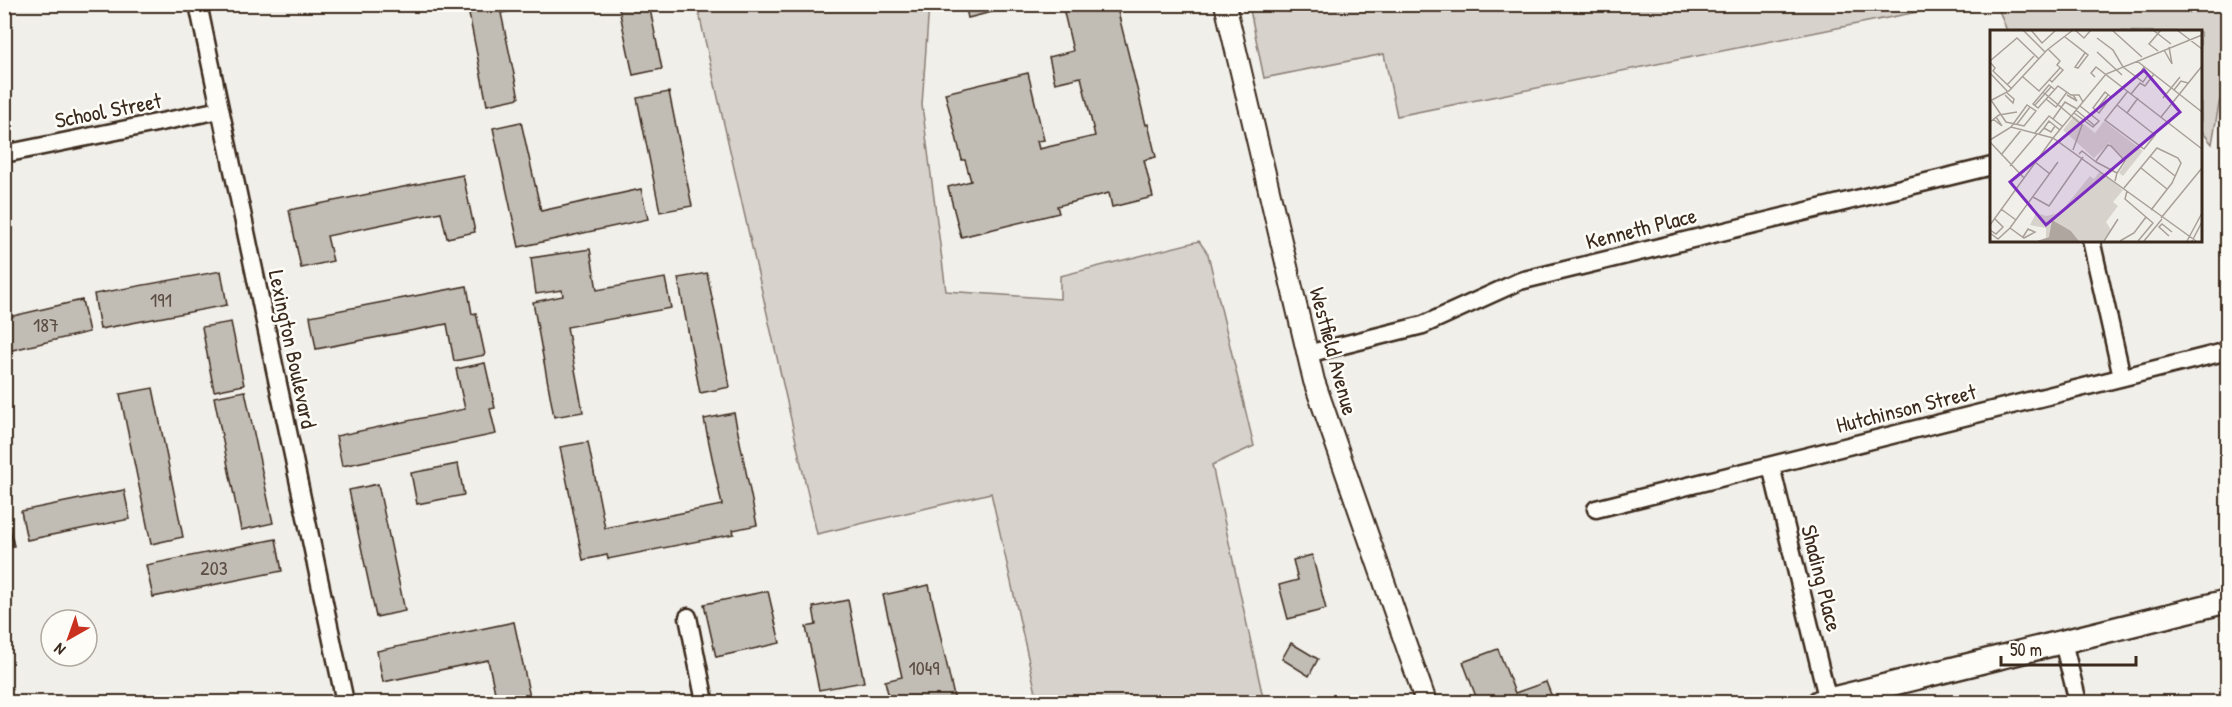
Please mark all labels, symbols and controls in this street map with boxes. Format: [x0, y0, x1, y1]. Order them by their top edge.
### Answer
inset map [1990, 30, 2202, 242]
street label: School Street [52, 85, 164, 135]
street label: Kenneth Place [1582, 200, 1700, 256]
street label: Lexington Boulevard [262, 267, 324, 431]
street label: Westfield Avenue [1303, 284, 1366, 418]
house number: 191 [150, 286, 172, 313]
house number: 187 [33, 311, 59, 338]
street label: Hutchinson Street [1833, 376, 1979, 440]
street label: Shading Place [1794, 522, 1850, 635]
house number: 203 [200, 554, 228, 581]
north arrow [39, 608, 99, 668]
scale bar [2001, 629, 2136, 667]
text: 50 m [2010, 637, 2042, 662]
text: N [49, 638, 70, 661]
house number: 1049 [908, 654, 940, 681]

